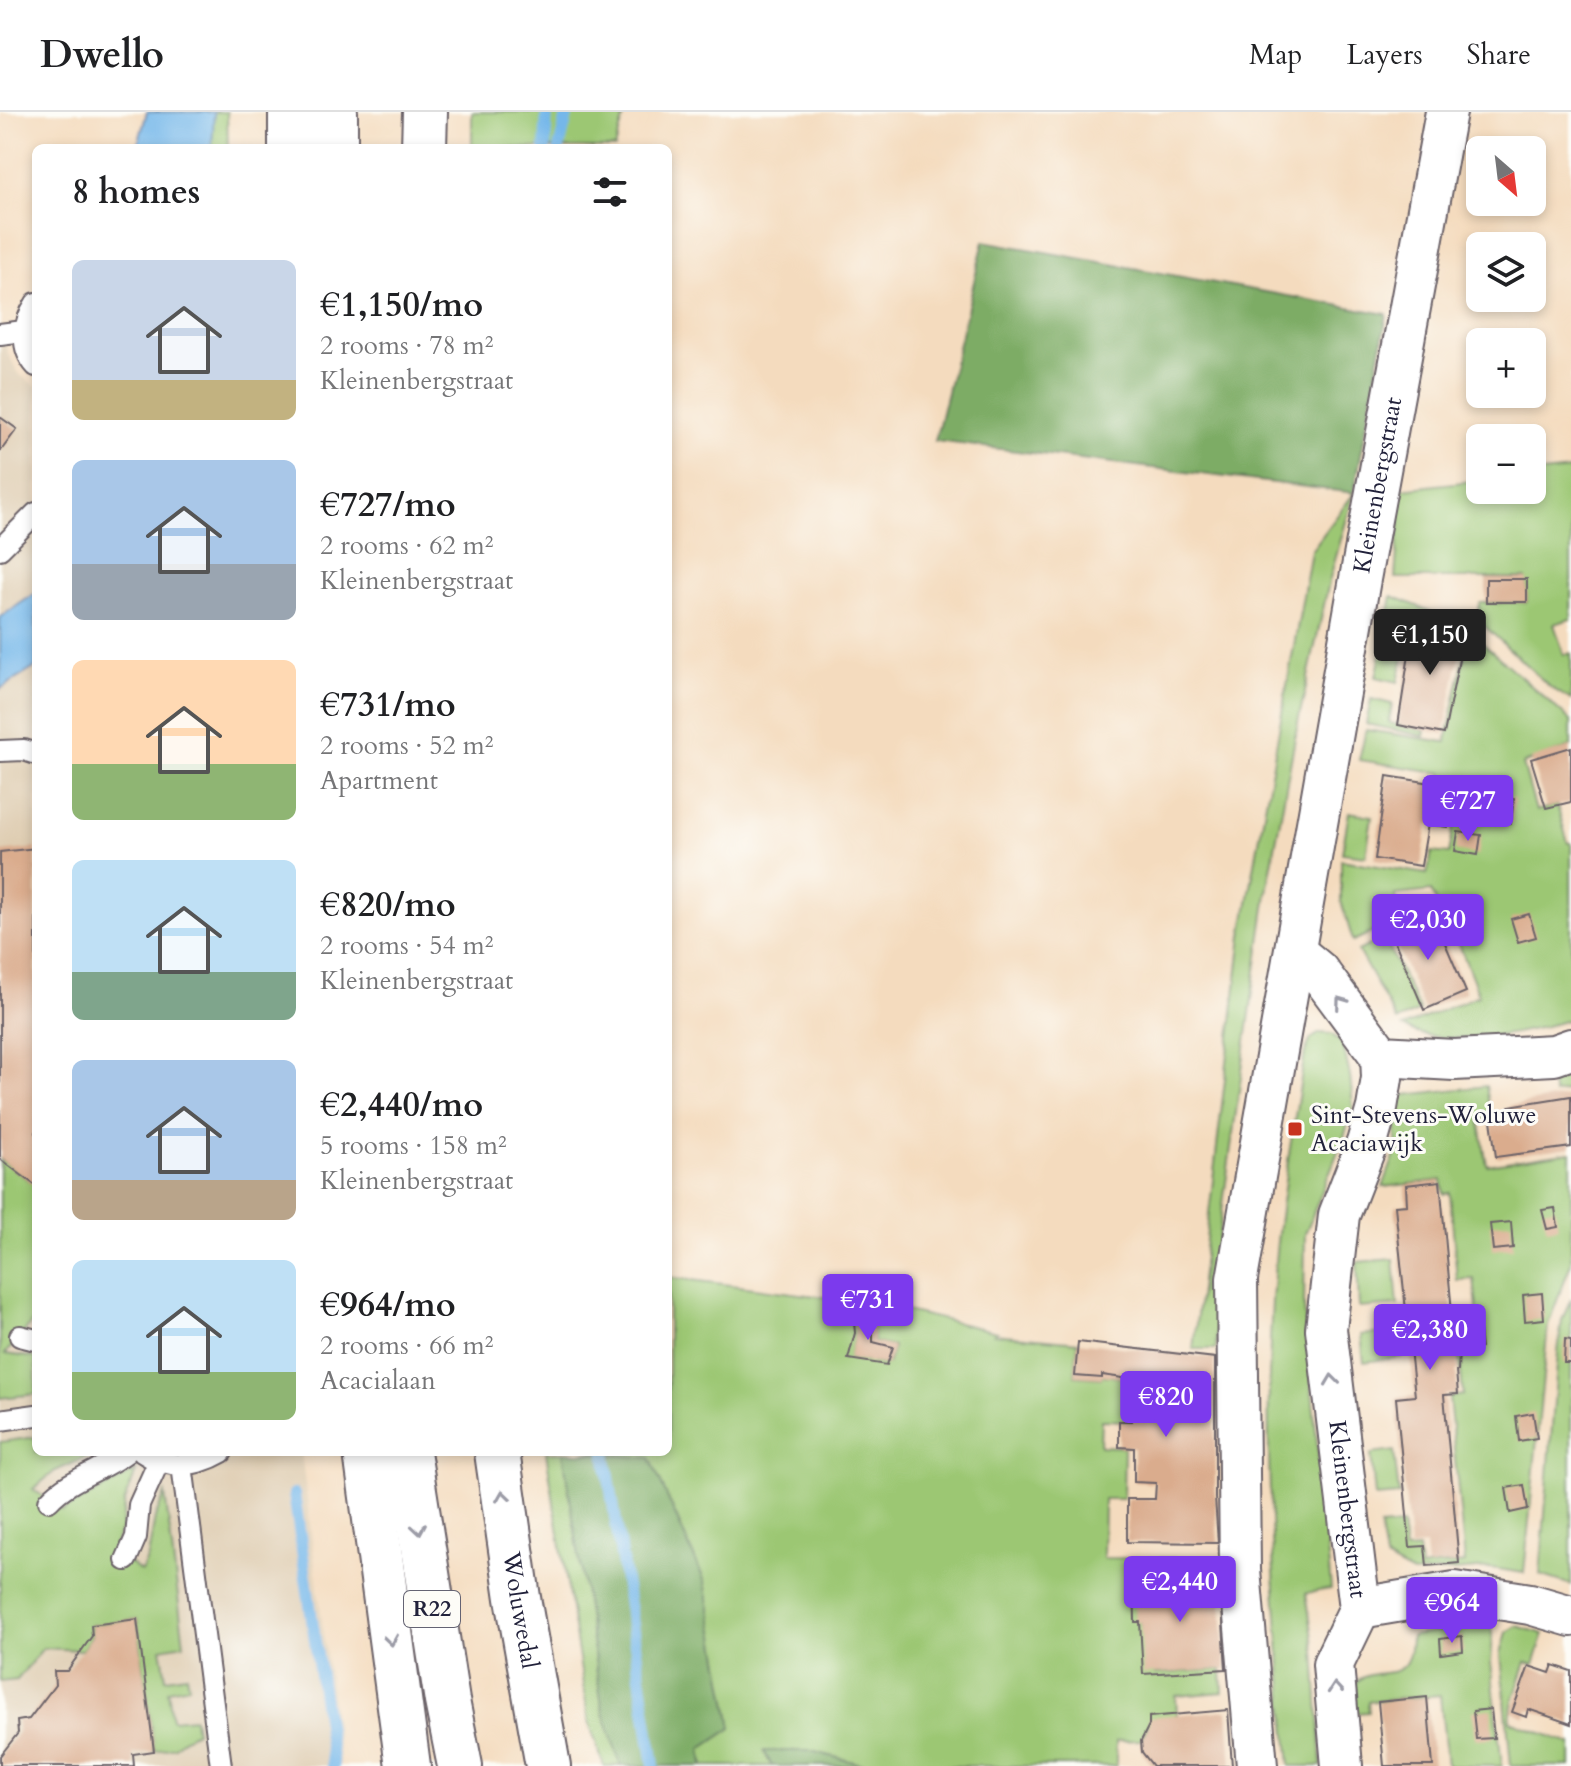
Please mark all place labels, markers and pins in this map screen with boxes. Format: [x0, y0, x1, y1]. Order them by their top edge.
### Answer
pin: €1,150 [1365, 609, 1495, 677]
pin: €727 [1421, 775, 1515, 843]
pin: €2,030 [1363, 894, 1493, 962]
place label: Sint-Stevens-Woluwe Acaciawijk [1311, 1099, 1537, 1160]
marker: Sint-Stevens-Woluwe Acaciawijk [1286, 1120, 1304, 1138]
pin: €731 [821, 1274, 915, 1342]
pin: €2,380 [1365, 1304, 1495, 1372]
pin: €820 [1119, 1371, 1213, 1439]
pin: €2,440 [1115, 1556, 1245, 1624]
pin: €964 [1405, 1577, 1499, 1645]

